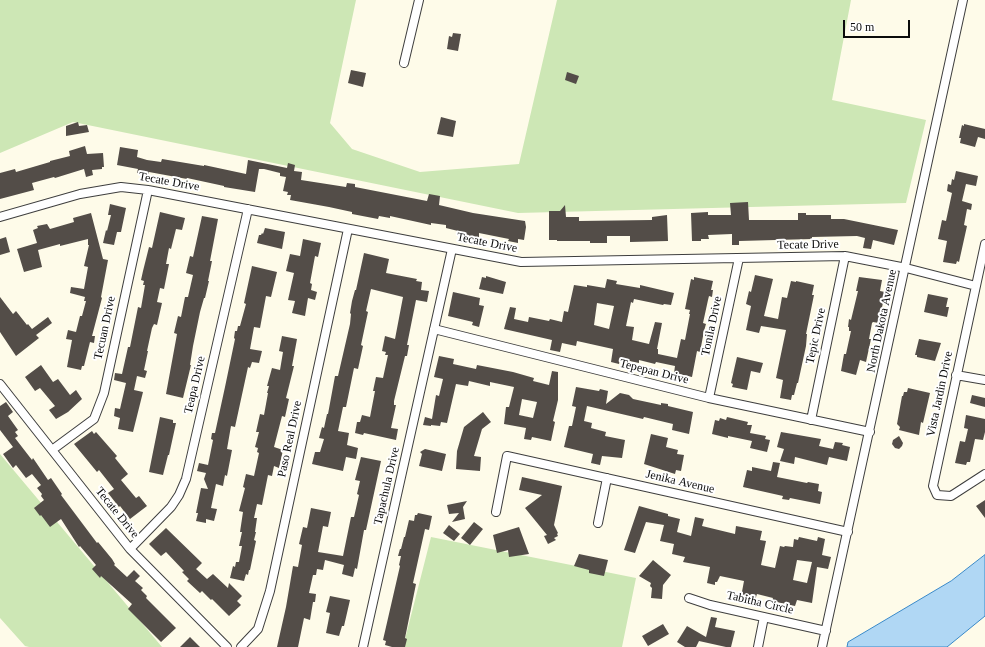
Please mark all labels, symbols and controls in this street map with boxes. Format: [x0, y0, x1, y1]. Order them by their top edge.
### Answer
scale bar [845, 12, 912, 38]
text: 50 m [850, 20, 874, 34]
street label: Tecate Drive [137, 170, 201, 194]
street label: Tecate Drive [455, 230, 519, 256]
street label: Tecate Drive [777, 237, 839, 253]
street label: North Dakota Avenue [864, 268, 900, 374]
street label: Tecuan Drive [91, 295, 119, 361]
street label: Tonila Drive [699, 295, 725, 357]
street label: Tepic Drive [803, 307, 829, 365]
street label: Vista Jardin Drive [924, 350, 956, 438]
street label: Teapa Drive [181, 355, 209, 415]
street label: Tepepan Drive [618, 356, 690, 388]
street label: Paso Real Drive [275, 399, 305, 479]
street label: Tapachula Drive [371, 446, 403, 526]
street label: Jenika Avenue [644, 467, 716, 497]
street label: Tecate Drive [92, 485, 142, 541]
street label: Tabitha Circle [725, 588, 795, 618]

